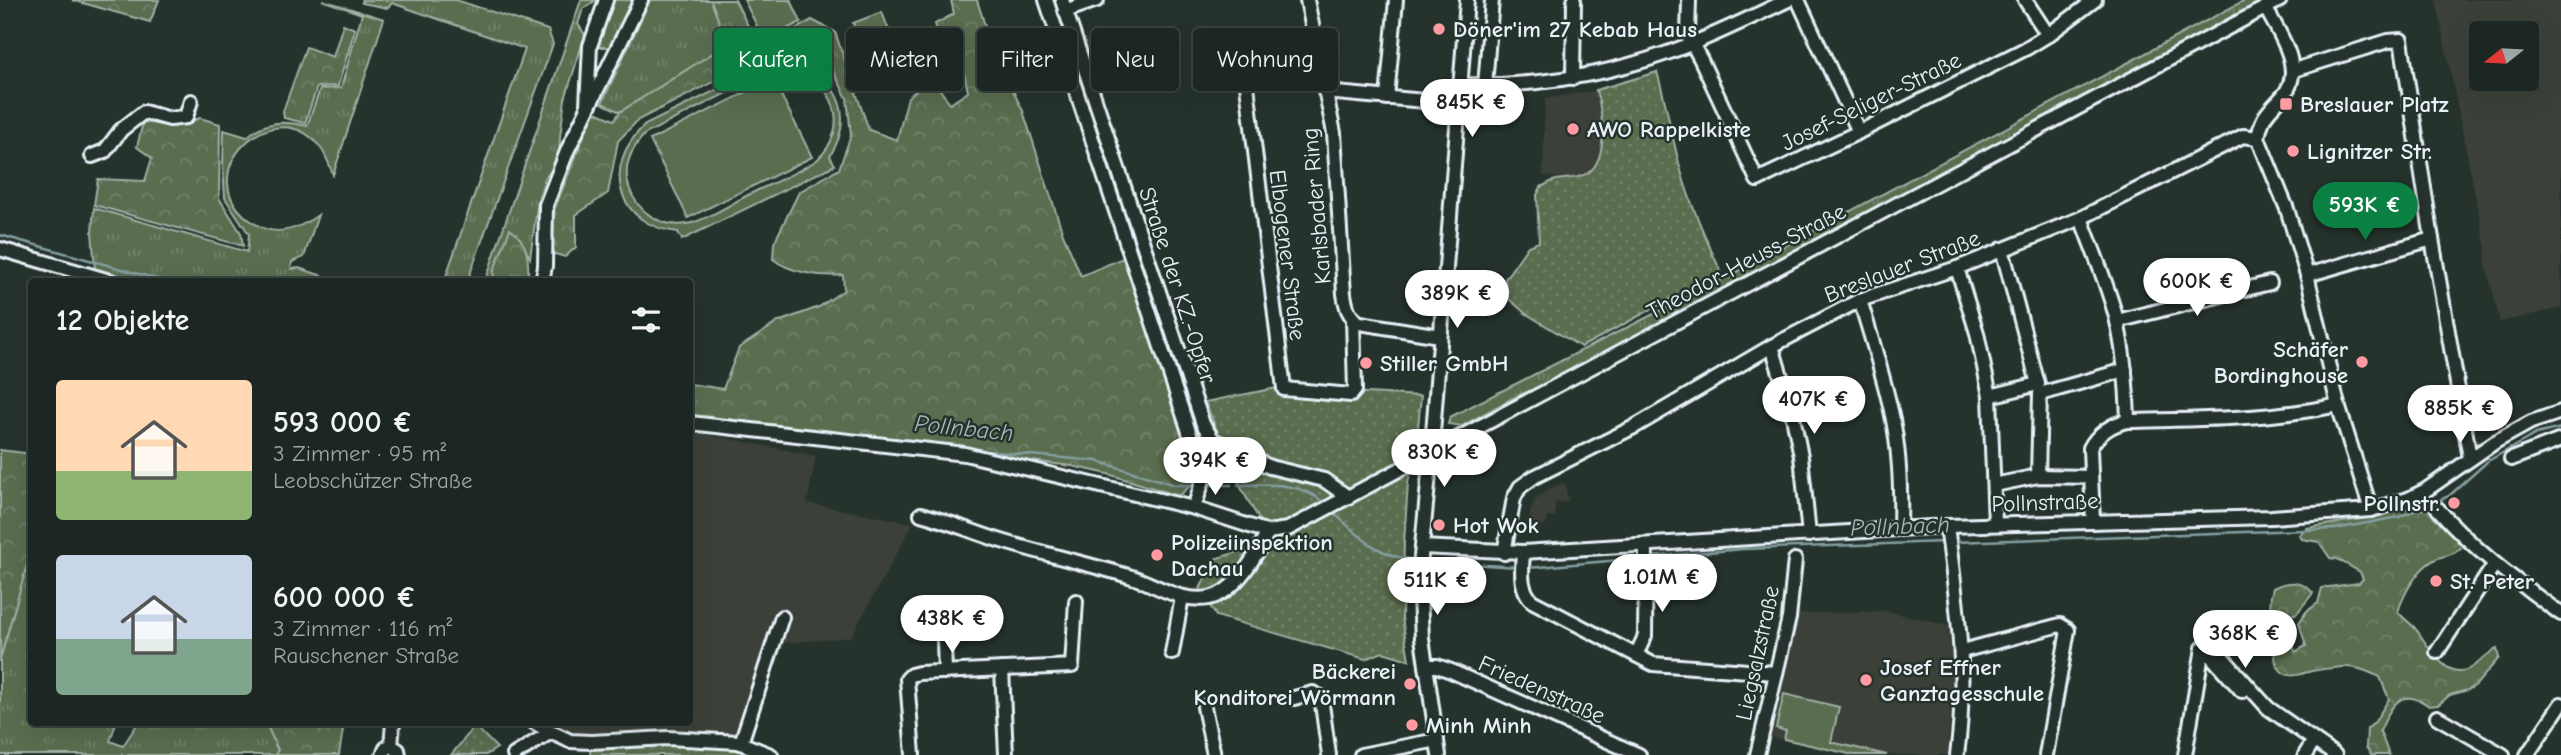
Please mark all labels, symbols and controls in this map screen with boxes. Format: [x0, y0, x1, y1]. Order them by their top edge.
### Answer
place label: Döner'im 27 Kebab Haus [1453, 16, 1697, 43]
marker: Döner'im 27 Kebab Haus [1431, 21, 1447, 37]
north arrow [2469, 21, 2539, 91]
map controls [2469, 21, 2539, 91]
chip: Kaufen [714, 28, 832, 91]
chip: Mieten [846, 28, 963, 91]
chip: Filter [977, 28, 1077, 91]
chip: Neu [1091, 28, 1179, 91]
chip: Wohnung [1193, 28, 1338, 91]
street label: Josef-Seliger-Straße [1777, 46, 1966, 157]
pin: 845K € [1415, 80, 1529, 139]
text: 845K € [1436, 88, 1508, 115]
place label: Breslauer Platz [2300, 91, 2449, 118]
marker: Breslauer Platz [2278, 96, 2294, 112]
place label: AWO Rappelkiste [1587, 116, 1751, 143]
marker: AWO Rappelkiste [1565, 121, 1581, 137]
street label: Karlsbader Ring [1296, 127, 1337, 285]
place label: Lignitzer Str. [2307, 138, 2432, 165]
marker: Lignitzer Str. [2285, 143, 2301, 159]
street label: Elbogener Straße [1264, 168, 1311, 342]
pin: 593K € [2308, 182, 2422, 242]
street label: Straße der KZ.-Opfer [1133, 184, 1222, 387]
text: 593K € [2329, 191, 2401, 218]
street label: Theodor-Heuss-Straße [1642, 198, 1850, 325]
street label: Breslauer Straße [1821, 224, 1984, 309]
pin: 600K € [2140, 258, 2254, 318]
text: 600K € [2159, 267, 2235, 294]
pin: 389K € [1400, 270, 1514, 330]
text: 389K € [1421, 279, 1493, 306]
icon: filters [627, 301, 665, 339]
text: 12 Objekte [56, 303, 189, 338]
place label: Schäfer Bordinghouse [2214, 336, 2349, 389]
place label: Stiller GmbH [1380, 350, 1508, 377]
marker: Schäfer Bordinghouse [2354, 354, 2370, 370]
marker: Stiller GmbH [1358, 355, 1374, 371]
pin: 407K € [1757, 376, 1871, 436]
text: 407K € [1778, 385, 1850, 412]
pin: 885K € [2403, 386, 2517, 445]
text: 885K € [2424, 394, 2496, 421]
text: 593 000 € [273, 405, 413, 440]
icon: home [112, 408, 196, 492]
water label: Pollnbach [913, 409, 1015, 447]
pin: 830K € [1387, 430, 1501, 489]
pin: 394K € [1158, 438, 1272, 497]
text: 830K € [1407, 438, 1481, 465]
text: 3 Zimmer · 95 m² [273, 440, 446, 467]
text: 394K € [1179, 446, 1251, 473]
text: Leobschützer Straße [273, 467, 472, 494]
street label: Pollnstraße [1991, 487, 2099, 518]
place label: Pollnstr. [2364, 490, 2440, 517]
marker: Pollnstr. [2446, 495, 2462, 511]
water label: Pollnbach [1850, 510, 1950, 542]
place label: Hot Wok [1453, 512, 1539, 539]
marker: Hot Wok [1431, 517, 1447, 533]
place label: Polizeiinspektion Dachau [1171, 529, 1333, 582]
marker: Polizeiinspektion Dachau [1149, 547, 1165, 563]
pin: 1.01M € [1597, 554, 1727, 614]
pin: 511K € [1380, 558, 1494, 617]
text: 1.01M € [1623, 563, 1701, 590]
text: 511K € [1403, 566, 1471, 593]
place label: St. Peter [2450, 568, 2535, 595]
marker: St. Peter [2428, 573, 2444, 589]
text: 600 000 € [273, 580, 417, 615]
icon: home [112, 583, 196, 667]
street label: Liegsalzstraße [1730, 583, 1785, 723]
pin: 438K € [895, 596, 1009, 655]
text: 438K € [917, 604, 987, 631]
pin: 368K € [2188, 610, 2302, 670]
text: 3 Zimmer · 116 m² [273, 615, 452, 642]
text: 368K € [2209, 619, 2281, 646]
text: Rauschener Straße [273, 642, 459, 669]
street label: Friedenstraße [1474, 649, 1609, 729]
place label: Josef Effner Ganztagesschule [1880, 654, 2044, 707]
place label: Bäckerei Konditorei Wörmann [1194, 658, 1396, 711]
marker: Josef Effner Ganztagesschule [1858, 672, 1874, 688]
marker: Bäckerei Konditorei Wörmann [1402, 676, 1418, 692]
place label: Minh Minh [1426, 712, 1532, 739]
marker: Minh Minh [1404, 717, 1420, 733]

